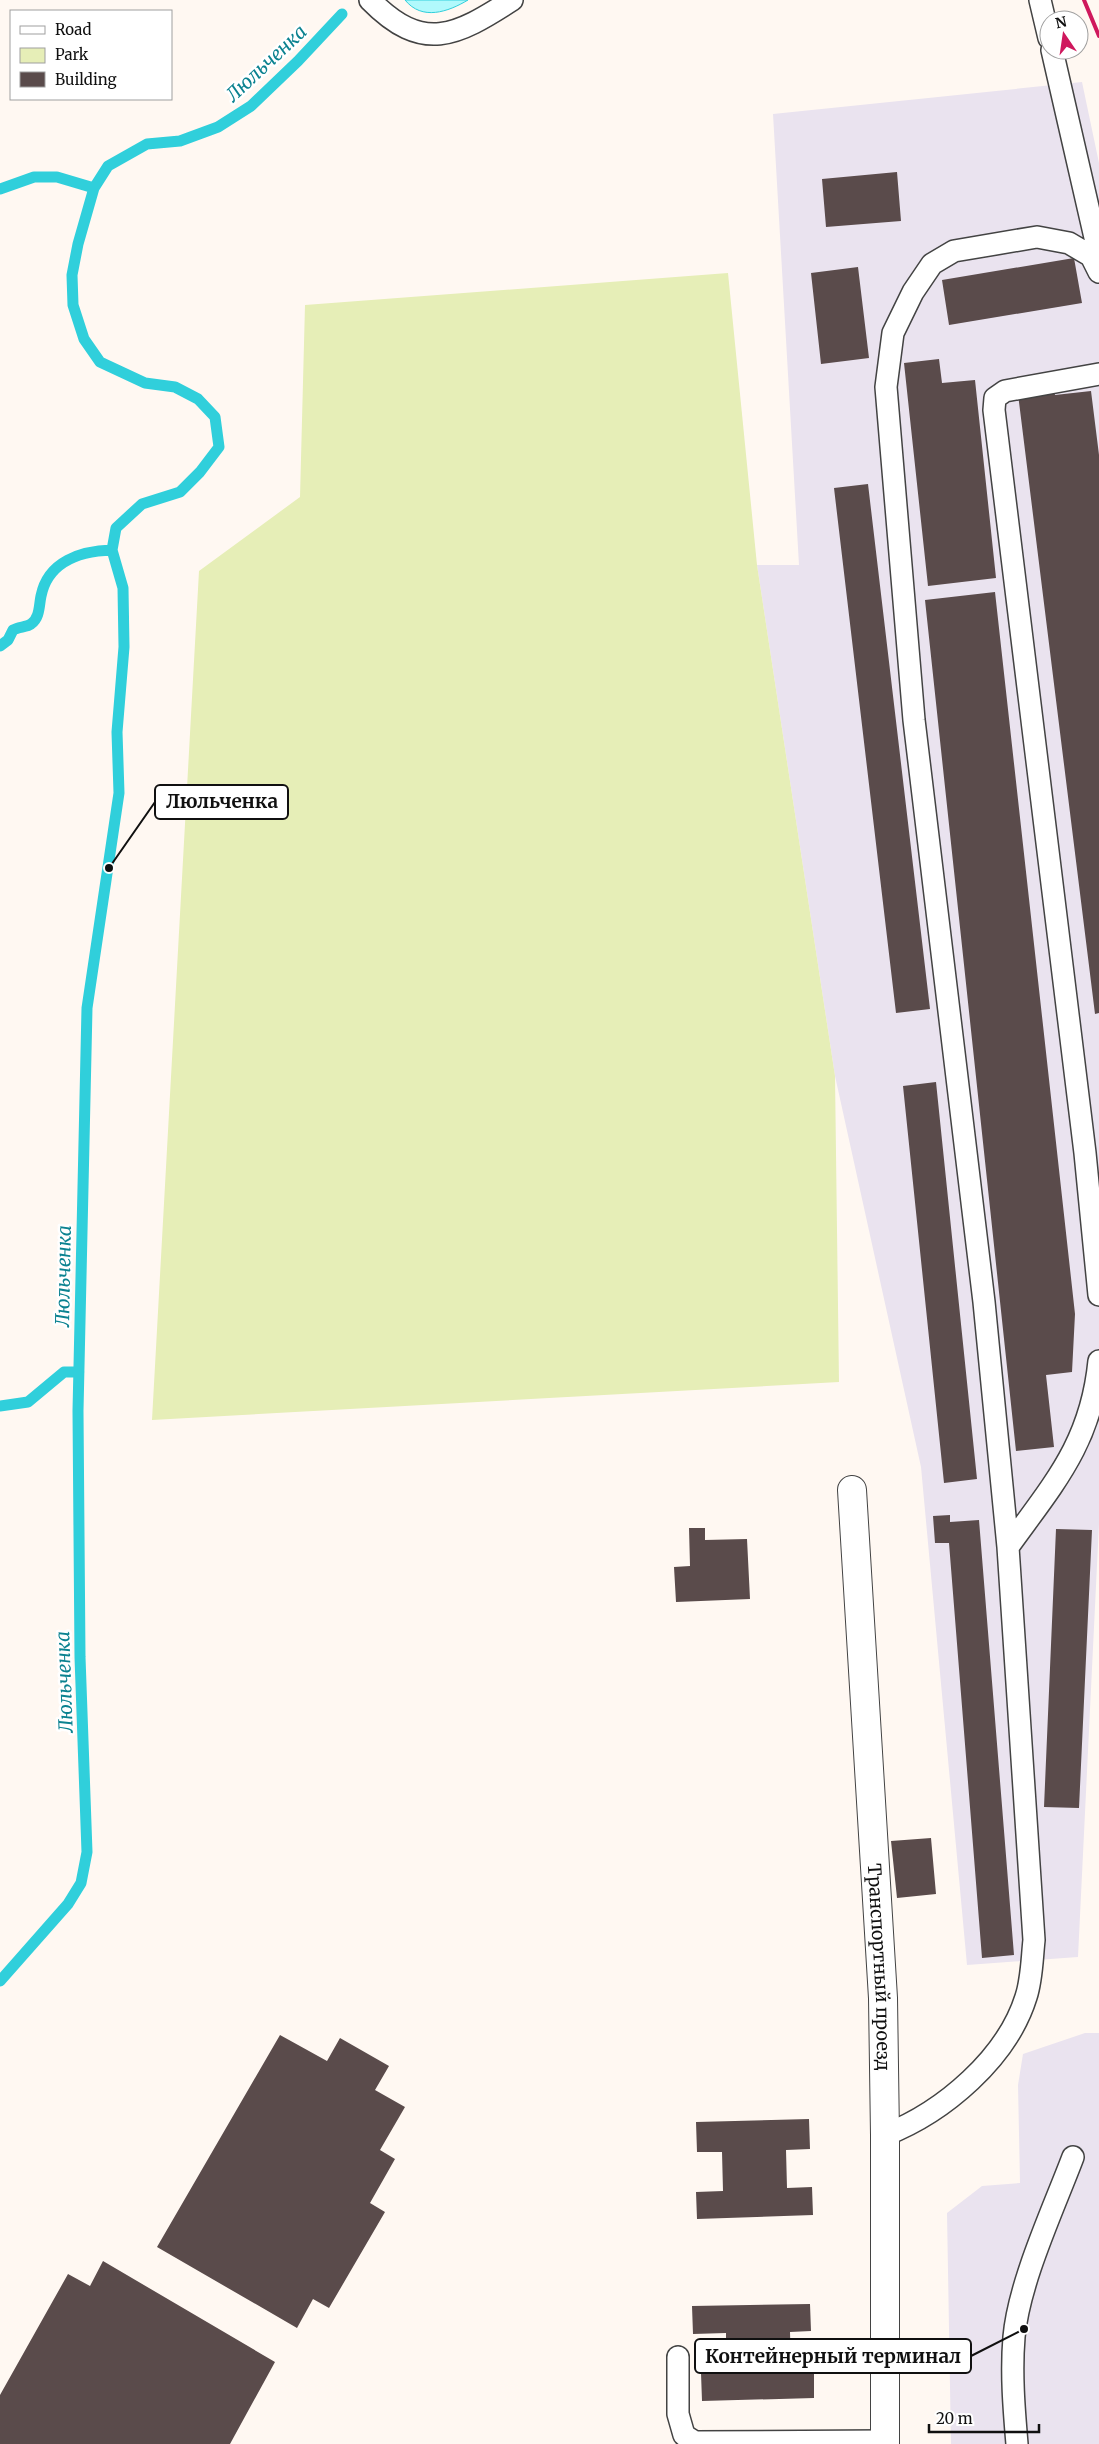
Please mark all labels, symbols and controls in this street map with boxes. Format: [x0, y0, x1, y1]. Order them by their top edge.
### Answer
legend [10, 10, 172, 100]
north arrow [1039, 10, 1089, 60]
text: N [1054, 12, 1068, 32]
water label: Люльченка [220, 19, 311, 107]
text: Road [55, 20, 91, 39]
text: Park [55, 45, 89, 64]
text: Building [55, 70, 117, 89]
callout: Люльченка [155, 785, 288, 819]
text: Люльченка [166, 789, 278, 813]
water label: Люльченка [50, 1225, 76, 1328]
water label: Люльченка [50, 1631, 78, 1734]
street label: Транспортный проезд [863, 1863, 896, 2071]
callout: Контейнерный терминал [695, 2339, 971, 2373]
text: Контейнерный терминал [705, 2344, 961, 2368]
scale bar [929, 2402, 1039, 2434]
text: 20 m [936, 2409, 973, 2428]

